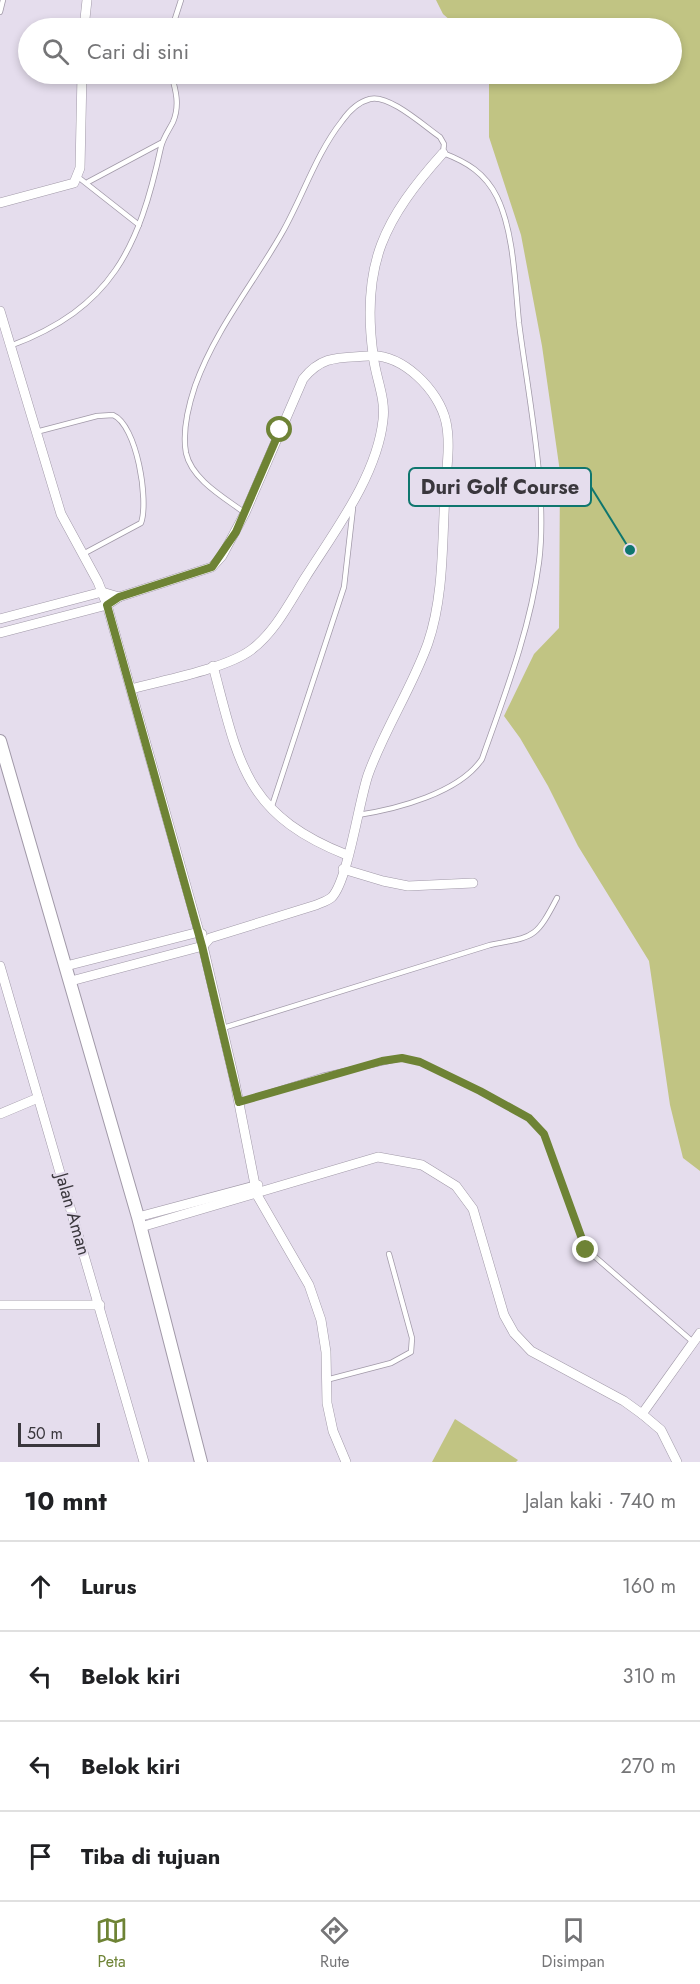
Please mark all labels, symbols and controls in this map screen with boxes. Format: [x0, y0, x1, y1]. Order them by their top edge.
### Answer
search box [18, 18, 682, 84]
icon: search [39, 35, 72, 68]
text: Cari di sini [87, 35, 189, 67]
route start [266, 416, 292, 442]
callout: Duri Golf Course [409, 468, 591, 506]
text: Duri Golf Course [421, 473, 579, 502]
street label: Jalan Aman [48, 1168, 97, 1258]
route end [572, 1236, 598, 1262]
scale bar [18, 1420, 100, 1448]
text: 50 m [27, 1422, 63, 1445]
text: 10 mnt [24, 1482, 107, 1520]
text: Jalan kaki · 740 m [525, 1487, 676, 1516]
icon: ahead [24, 1570, 57, 1603]
text: Lurus [81, 1570, 137, 1602]
text: 160 m [622, 1572, 676, 1601]
icon: left [24, 1660, 57, 1693]
text: Belok kiri [81, 1660, 180, 1692]
text: 310 m [622, 1662, 676, 1691]
icon: left [24, 1750, 57, 1783]
text: Belok kiri [81, 1750, 180, 1782]
text: 270 m [621, 1752, 676, 1781]
icon: arrive [24, 1840, 57, 1873]
text: Tiba di tujuan [81, 1840, 220, 1872]
tab: Peta [95, 1914, 128, 1973]
tab: Rute [318, 1914, 351, 1973]
tab: Disimpan [542, 1914, 605, 1973]

